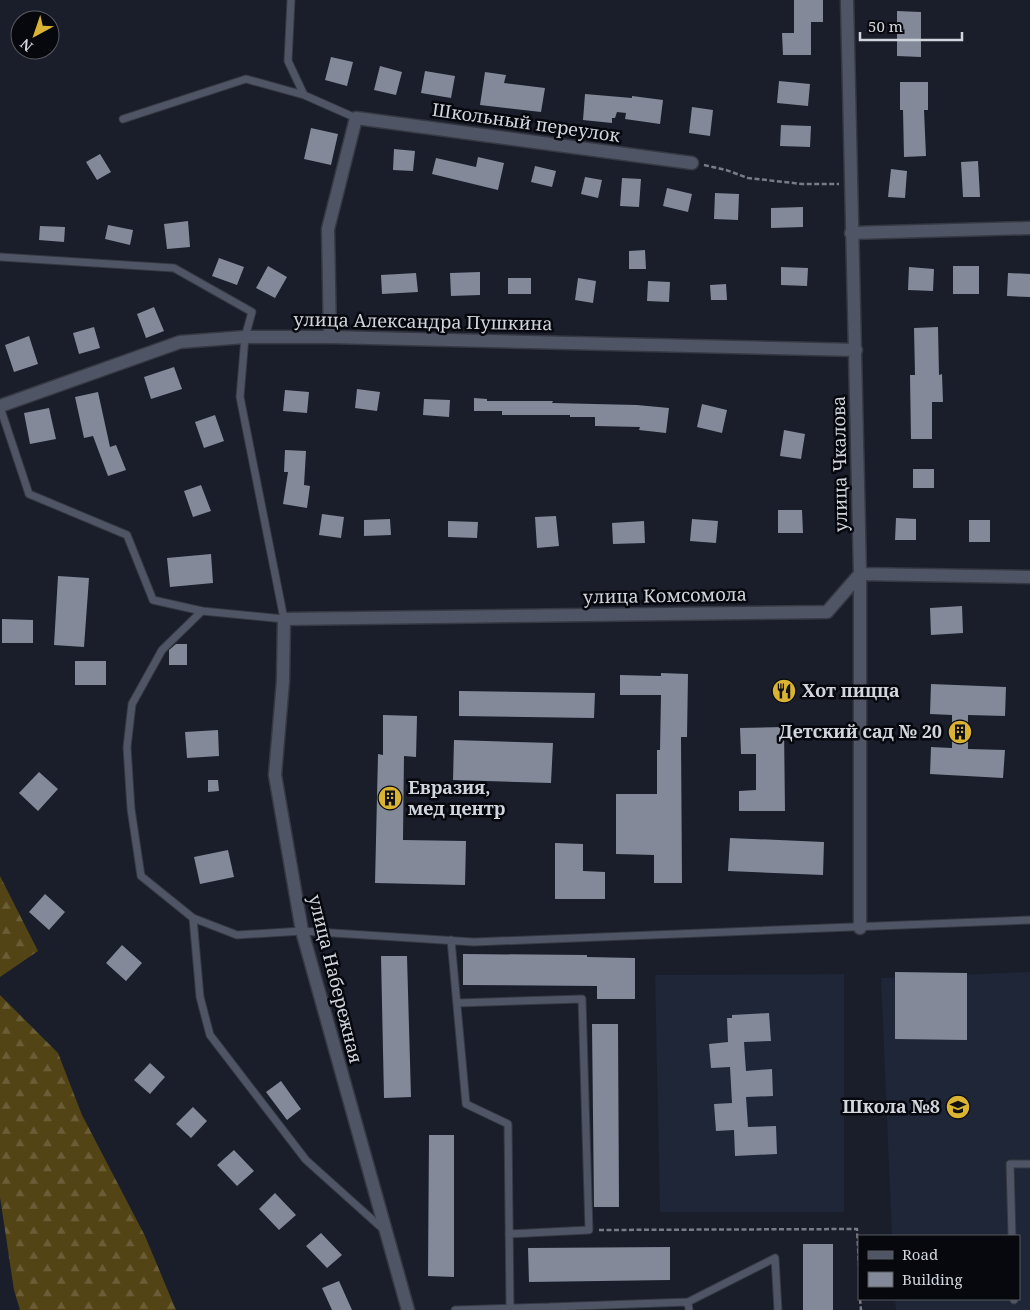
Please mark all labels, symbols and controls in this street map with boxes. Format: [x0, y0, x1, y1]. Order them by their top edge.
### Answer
north arrow [10, 10, 60, 60]
scale bar [860, 10, 962, 42]
text: 50 m [868, 16, 903, 36]
text: N [16, 35, 37, 56]
street label: Школьный переулок [431, 97, 622, 147]
street label: улица Александра Пушкина [293, 307, 553, 335]
street label: улица Чкалова [826, 396, 852, 532]
street label: улица Комсомола [583, 582, 747, 608]
restaurant icon: Хот пицца [771, 678, 797, 704]
place label: Хот пицца [802, 678, 900, 702]
place label: Детский сад № 20 [779, 719, 942, 743]
building icon: Детский сад № 20 [947, 719, 973, 745]
place label: Евразия, мед центр [408, 775, 505, 820]
building icon: Евразия, мед центр [377, 785, 403, 811]
street label: улица Набережная [303, 892, 369, 1066]
place label: Школа №8 [842, 1094, 940, 1118]
school or university icon: Школа №8 [945, 1094, 971, 1120]
legend [858, 1235, 1020, 1300]
text: Road [902, 1244, 938, 1264]
text: Building [902, 1269, 963, 1289]

